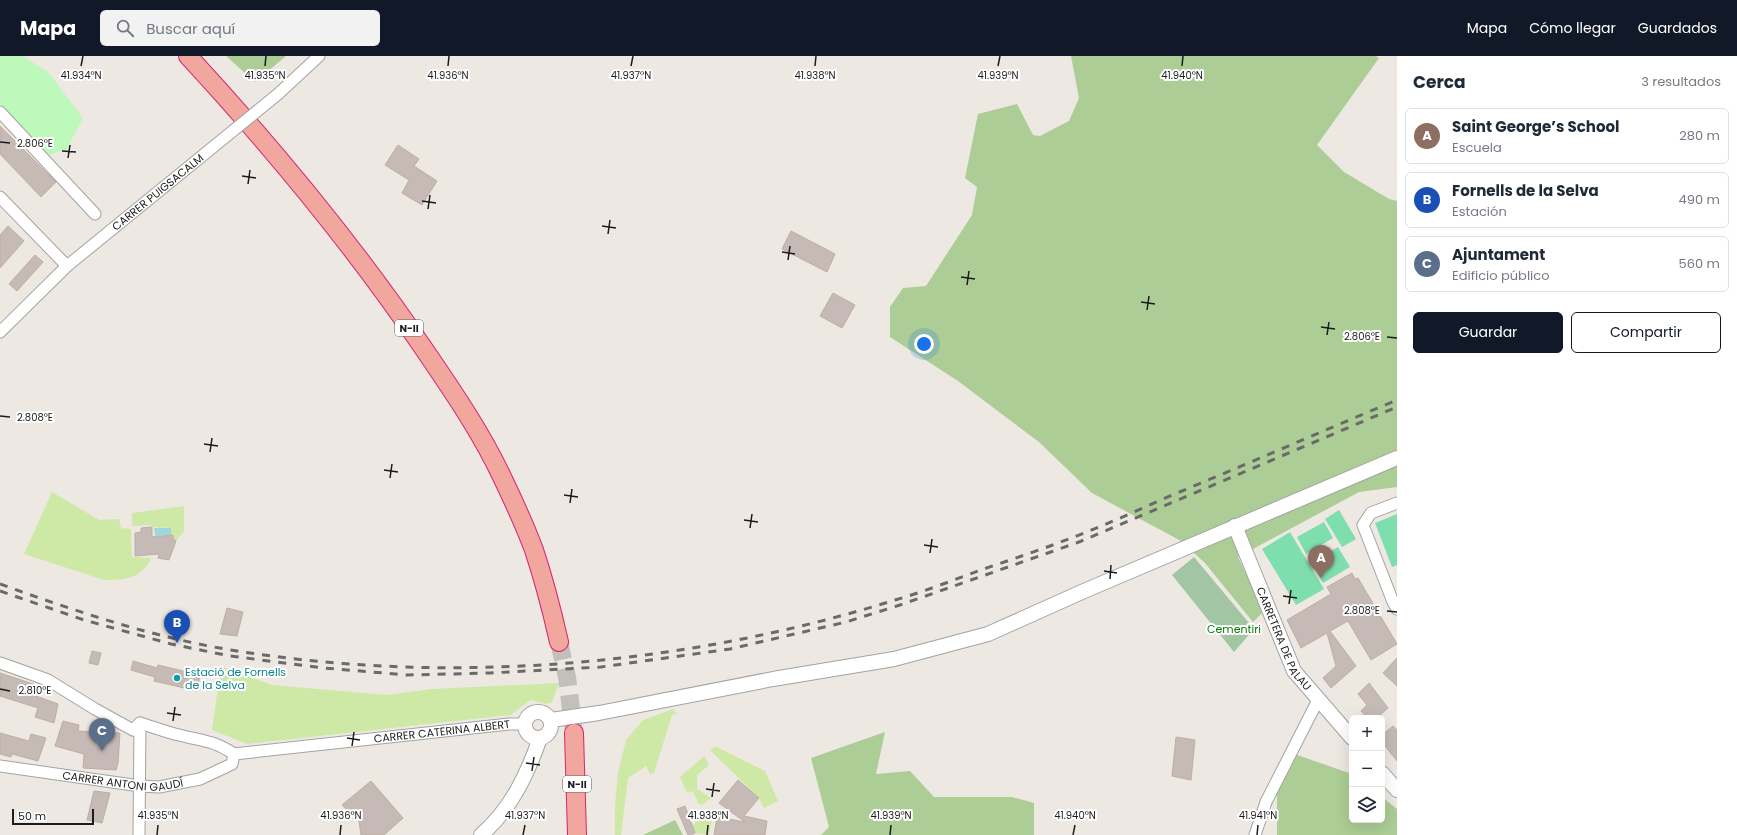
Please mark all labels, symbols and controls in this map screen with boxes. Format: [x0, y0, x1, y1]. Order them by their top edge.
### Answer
search box [100, 10, 380, 46]
text: Mapa [20, 15, 76, 42]
icon: search [114, 17, 136, 39]
text: Buscar aquí [146, 18, 235, 39]
text: Mapa [1467, 18, 1507, 38]
text: Cómo llegar [1529, 18, 1616, 38]
text: Guardados [1638, 18, 1717, 38]
text: 41.934°N [60, 68, 102, 83]
text: 41.935°N [244, 68, 286, 83]
text: 41.936°N [427, 68, 469, 83]
text: 41.937°N [611, 68, 651, 83]
text: 41.938°N [794, 68, 836, 83]
text: 41.939°N [977, 68, 1019, 83]
text: 41.940°N [1161, 68, 1203, 83]
text: Cerca [1413, 70, 1466, 94]
text: 3 resultados [1641, 72, 1721, 91]
text: Saint George’s School [1452, 116, 1620, 137]
text: A [1422, 126, 1432, 145]
text: 280 m [1679, 126, 1720, 145]
text: 2.806°E [17, 136, 53, 151]
text: Escuela [1452, 138, 1502, 157]
street label: CARRER PUIGSACALM [109, 150, 207, 234]
text: Fornells de la Selva [1452, 180, 1599, 201]
text: B [1423, 190, 1431, 209]
text: 490 m [1679, 190, 1720, 209]
text: Estación [1452, 202, 1507, 221]
text: Ajuntament [1452, 244, 1545, 265]
text: C [1422, 254, 1432, 273]
text: 560 m [1679, 254, 1720, 273]
text: Edificio público [1452, 266, 1550, 285]
button: Guardar [1413, 312, 1563, 353]
button: Compartir [1571, 312, 1721, 353]
road number: N-II [395, 320, 423, 336]
text: 2.806°E [1344, 329, 1380, 344]
your location [914, 334, 934, 354]
text: 2.808°E [17, 410, 53, 425]
pin: A [1308, 545, 1334, 578]
street label: CARRETERA DE PALAU [1253, 584, 1315, 694]
text: 2.808°E [1344, 603, 1380, 618]
pin: B [164, 610, 190, 643]
park label: Cementiri [1207, 621, 1261, 637]
place label: Estació de Fornells de la Selva [185, 664, 286, 693]
marker: Estació de Fornells de la Selva [172, 673, 182, 683]
text: 2.810°E [19, 683, 51, 698]
map controls [1349, 715, 1385, 823]
button: + [1349, 715, 1385, 751]
street label: CARRER CATERINA ALBERT [373, 716, 511, 747]
pin: C [89, 718, 115, 751]
button: − [1349, 751, 1385, 787]
street label: CARRER ANTONI GAUDÍ [61, 767, 185, 795]
road number: N-II [563, 776, 591, 792]
button: layers [1349, 787, 1385, 823]
scale bar [12, 807, 94, 826]
text: 50 m [18, 808, 46, 824]
text: 41.935°N [137, 808, 179, 823]
text: 41.936°N [320, 808, 362, 823]
text: 41.937°N [505, 808, 545, 823]
text: 41.938°N [687, 808, 729, 823]
text: 41.939°N [870, 808, 912, 823]
text: 41.940°N [1054, 808, 1096, 823]
text: 41.941°N [1239, 808, 1277, 823]

